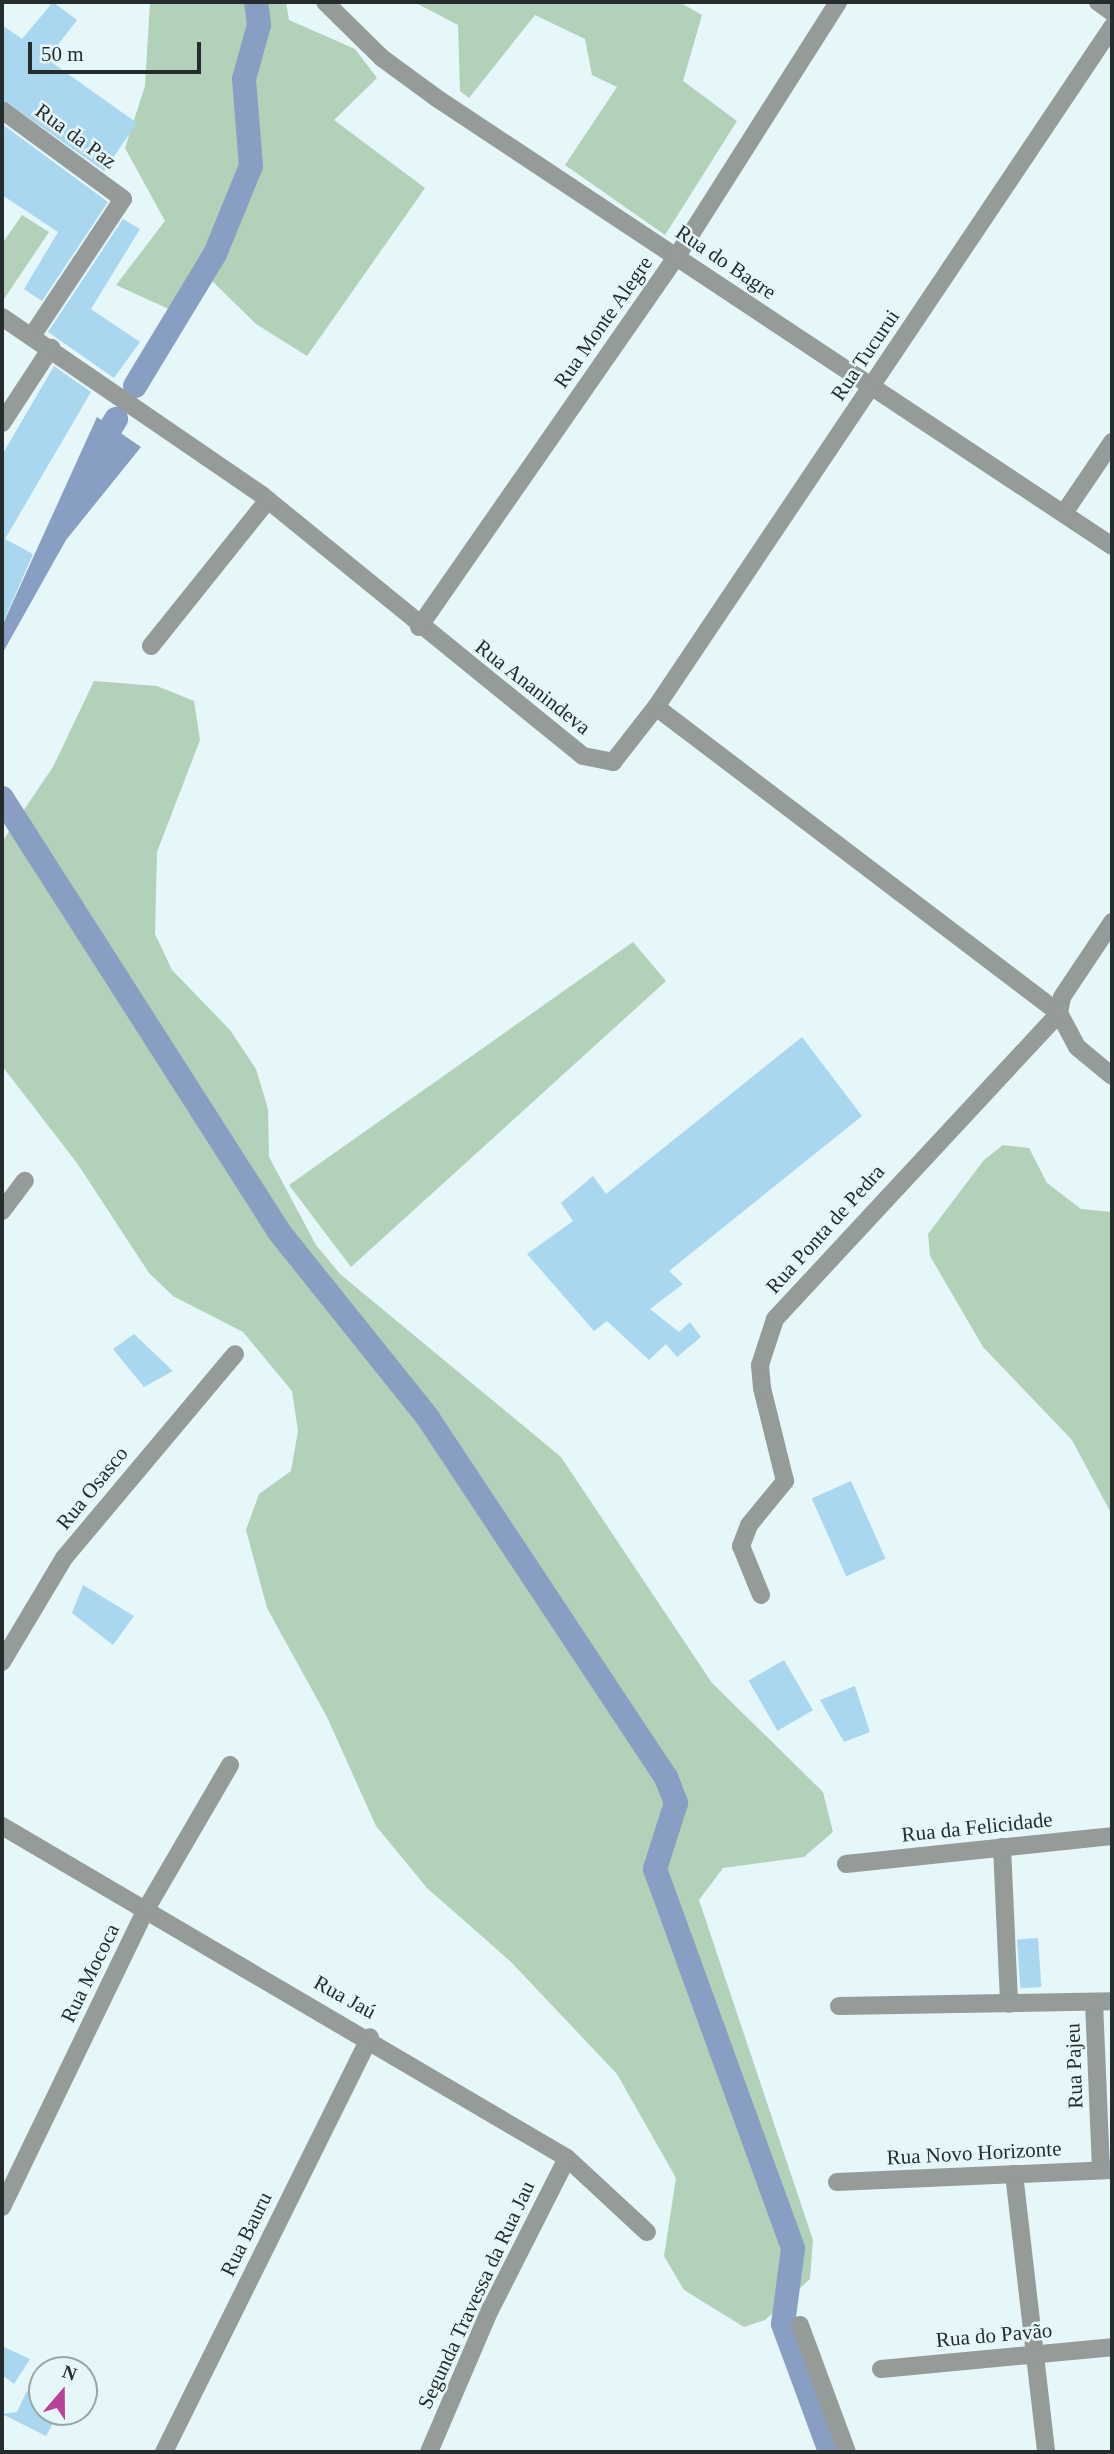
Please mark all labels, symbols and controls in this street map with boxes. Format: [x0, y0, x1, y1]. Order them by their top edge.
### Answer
scale bar [32, 28, 205, 72]
text: 50 m [41, 42, 84, 66]
street label: Rua da Paz [30, 98, 122, 174]
street label: Rua do Bagre [671, 219, 781, 305]
street label: Rua Monte Alegre [548, 251, 658, 393]
street label: Rua Tucurui [825, 305, 905, 405]
street label: Rua Ananindeva [470, 634, 596, 740]
street label: Rua Ponta de Pedra [760, 1159, 890, 1299]
street label: Rua Osasco [51, 1441, 133, 1535]
street label: Rua da Felicidade [900, 1807, 1054, 1847]
street label: Rua Mococa [55, 1920, 125, 2026]
street label: Rua Jaú [310, 1970, 380, 2024]
street label: Rua Pajeu [1060, 2023, 1088, 2109]
street label: Rua Novo Horizonte [886, 2136, 1062, 2170]
street label: Segunda Travessa da Rua Jau [412, 2177, 540, 2413]
street label: Rua Bauru [215, 2188, 277, 2280]
street label: Rua do Pavão [935, 2317, 1053, 2353]
north arrow [28, 2356, 98, 2426]
text: N [60, 2360, 80, 2385]

